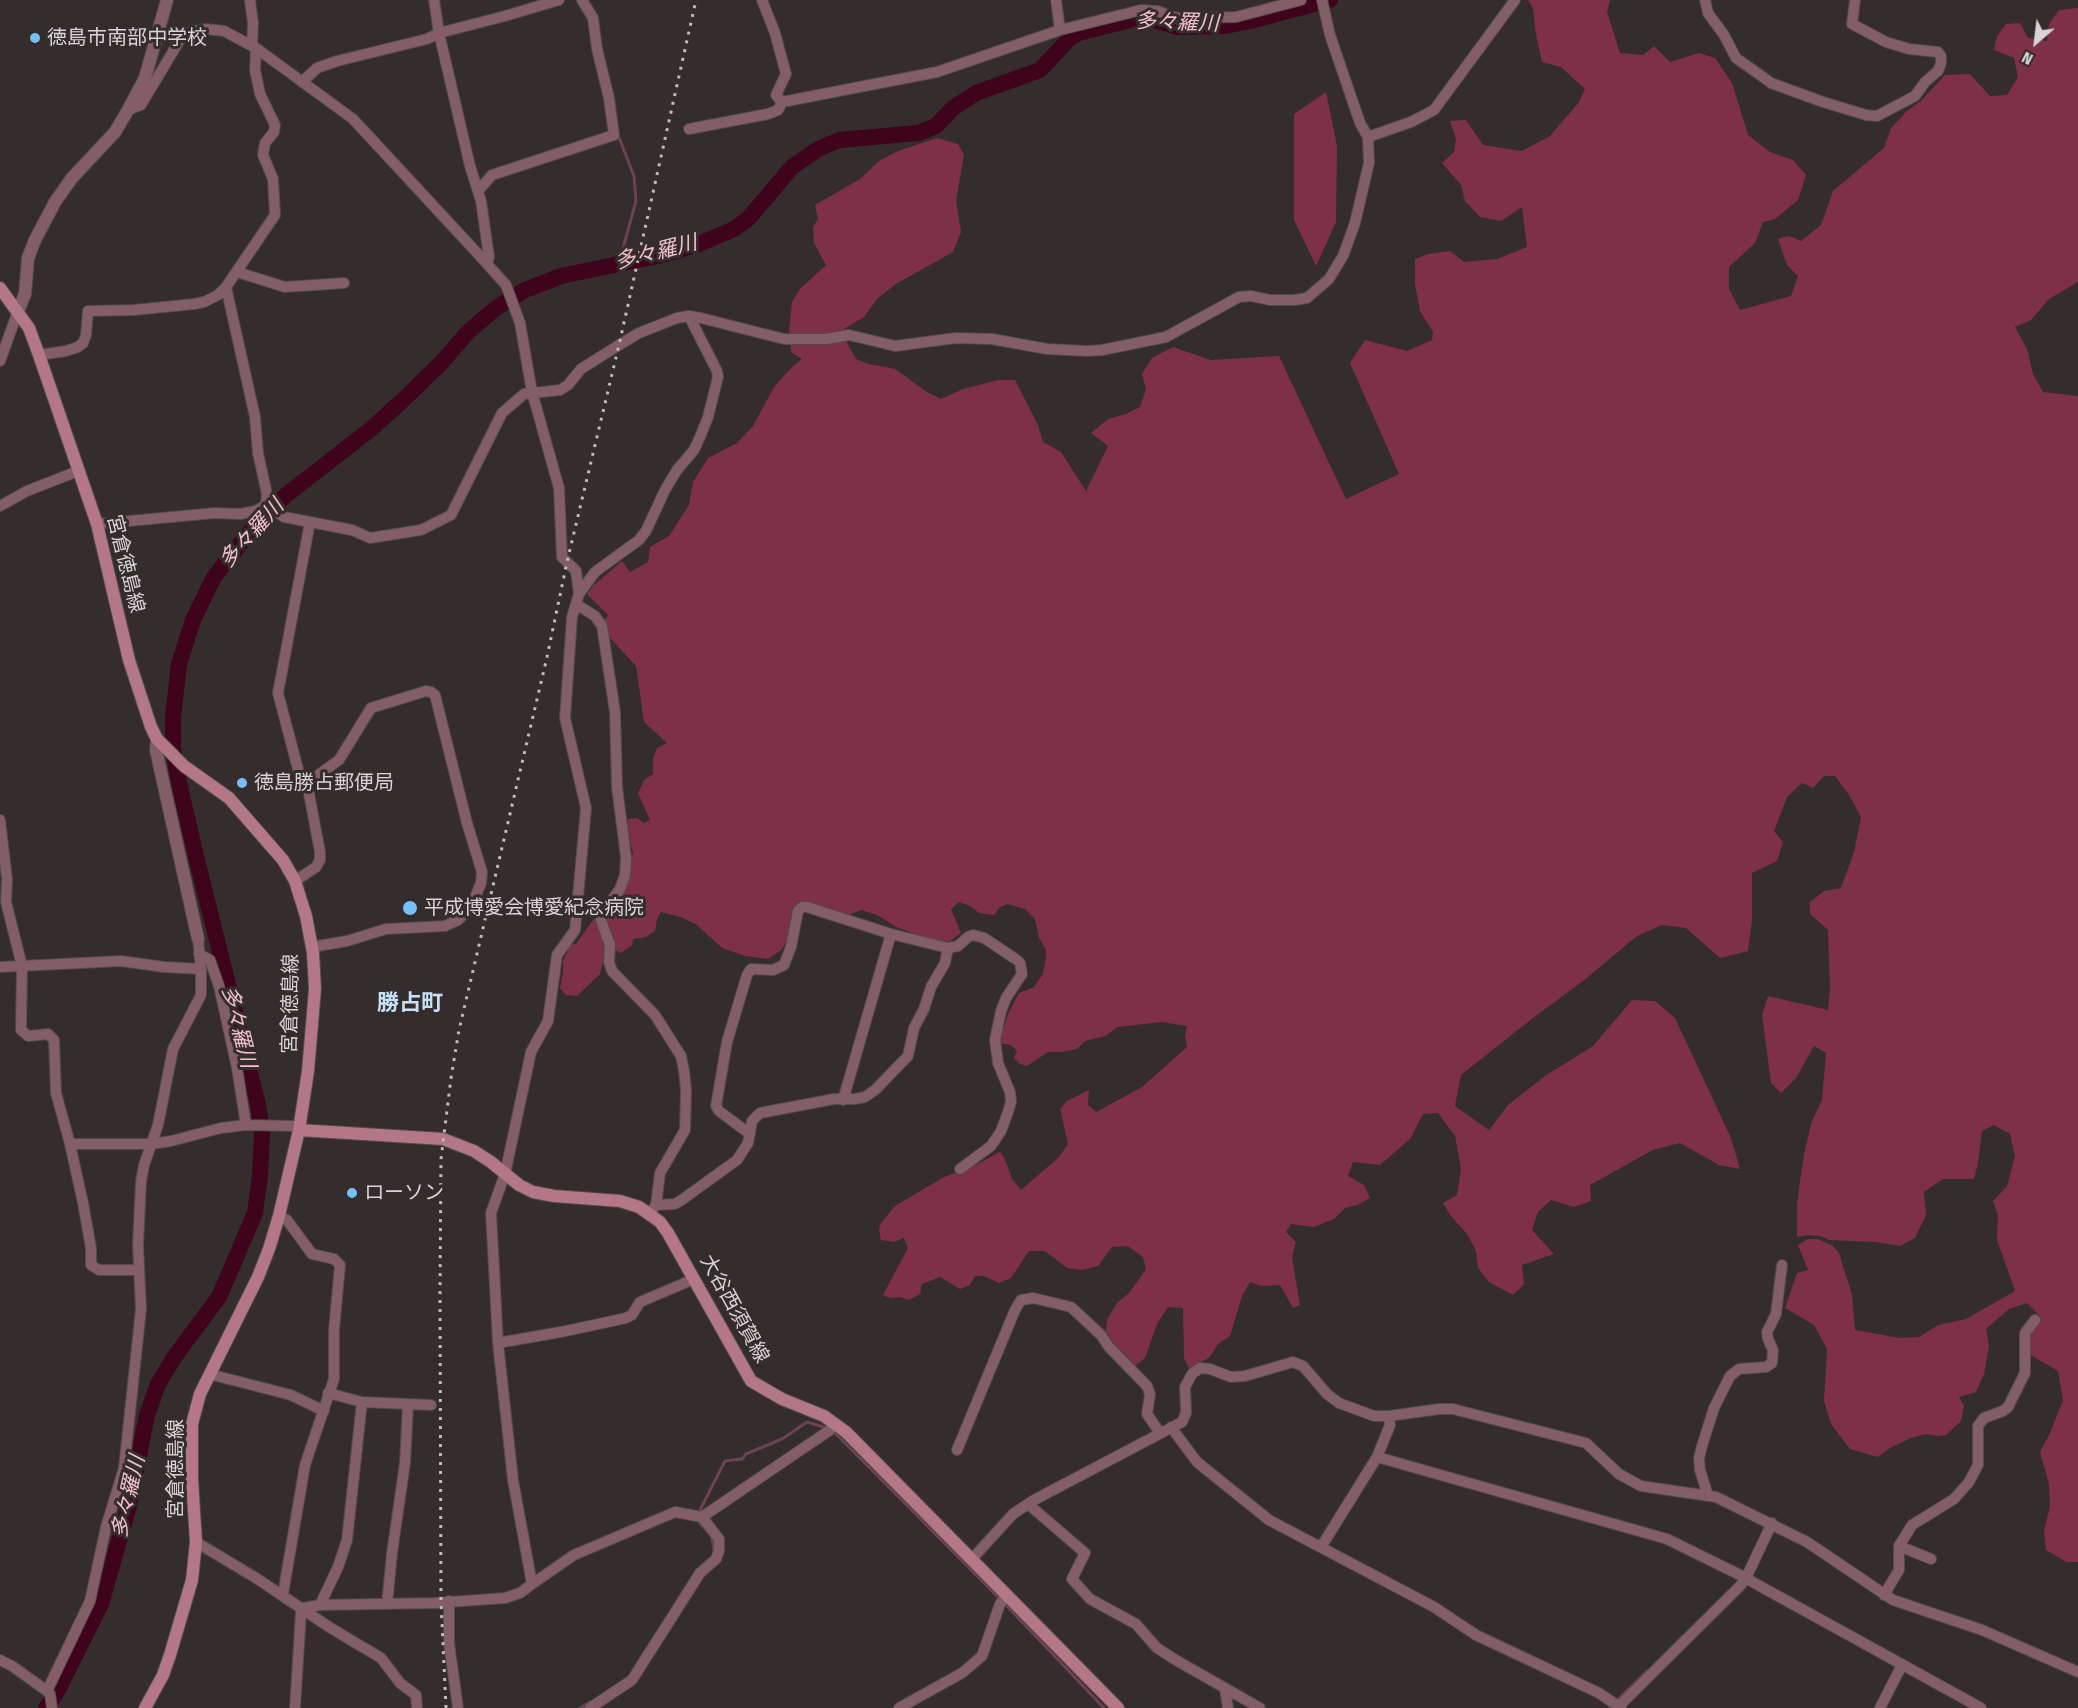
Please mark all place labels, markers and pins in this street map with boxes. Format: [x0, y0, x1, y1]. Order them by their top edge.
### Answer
place label: 徳島市南部中学校 [47, 26, 207, 50]
marker: 徳島市南部中学校 [28, 31, 42, 45]
place label: 徳島勝占郵便局 [254, 771, 394, 795]
marker: 徳島勝占郵便局 [235, 776, 249, 790]
place label: 平成博愛会博愛紀念病院 [424, 896, 644, 920]
marker: 平成博愛会博愛紀念病院 [401, 899, 419, 917]
place label: ローソン [364, 1181, 444, 1205]
marker: ローソン [345, 1186, 359, 1200]

